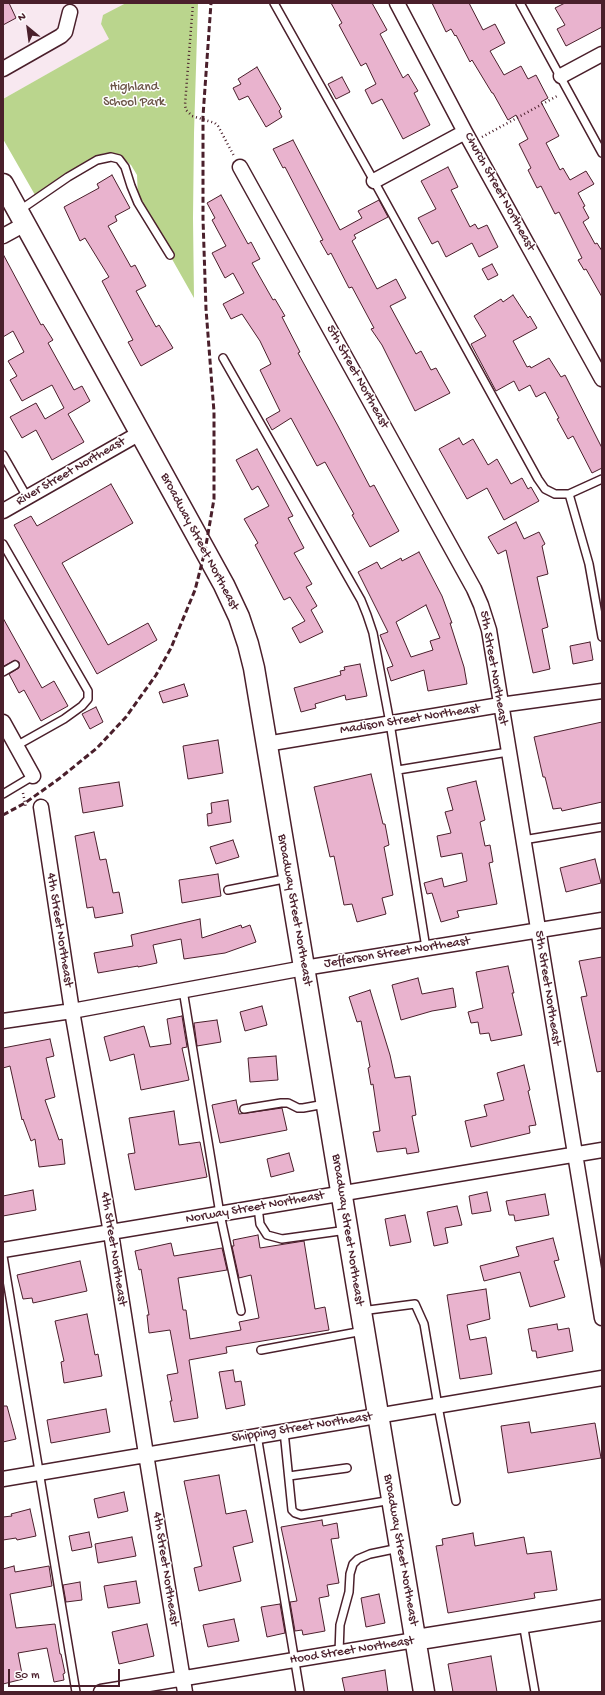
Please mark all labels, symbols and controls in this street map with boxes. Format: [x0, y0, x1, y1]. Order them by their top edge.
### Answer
north arrow [8, 8, 48, 48]
text: N [16, 11, 28, 24]
park label: Highland School Park [103, 80, 165, 111]
street label: Church Street Northeast [460, 130, 538, 254]
street label: 5th Street Northeast [322, 322, 392, 432]
street label: River Street Northeast [14, 434, 128, 510]
street label: Broadway Street Northeast [156, 471, 242, 613]
street label: 5th Street Northeast [475, 609, 511, 727]
street label: Madison Street Northeast [339, 701, 481, 739]
street label: Broadway Street Northeast [273, 833, 315, 987]
street label: 4th Street Northeast [42, 872, 76, 988]
street label: 5th Street Northeast [530, 929, 564, 1047]
street label: Jefferson Street Northeast [323, 934, 471, 972]
street label: Broadway Street Northeast [327, 1153, 367, 1307]
street label: Norway Street Northeast [184, 1188, 326, 1228]
street label: 4th Street Northeast [96, 1191, 130, 1307]
street label: Shipping Street Northeast [231, 1409, 373, 1447]
street label: Broadway Street Northeast [379, 1473, 421, 1627]
street label: 4th Street Northeast [148, 1511, 182, 1627]
street label: Hood Street Northeast [289, 1633, 415, 1669]
scale bar [10, 1661, 122, 1687]
text: 50 m [15, 1669, 40, 1683]

